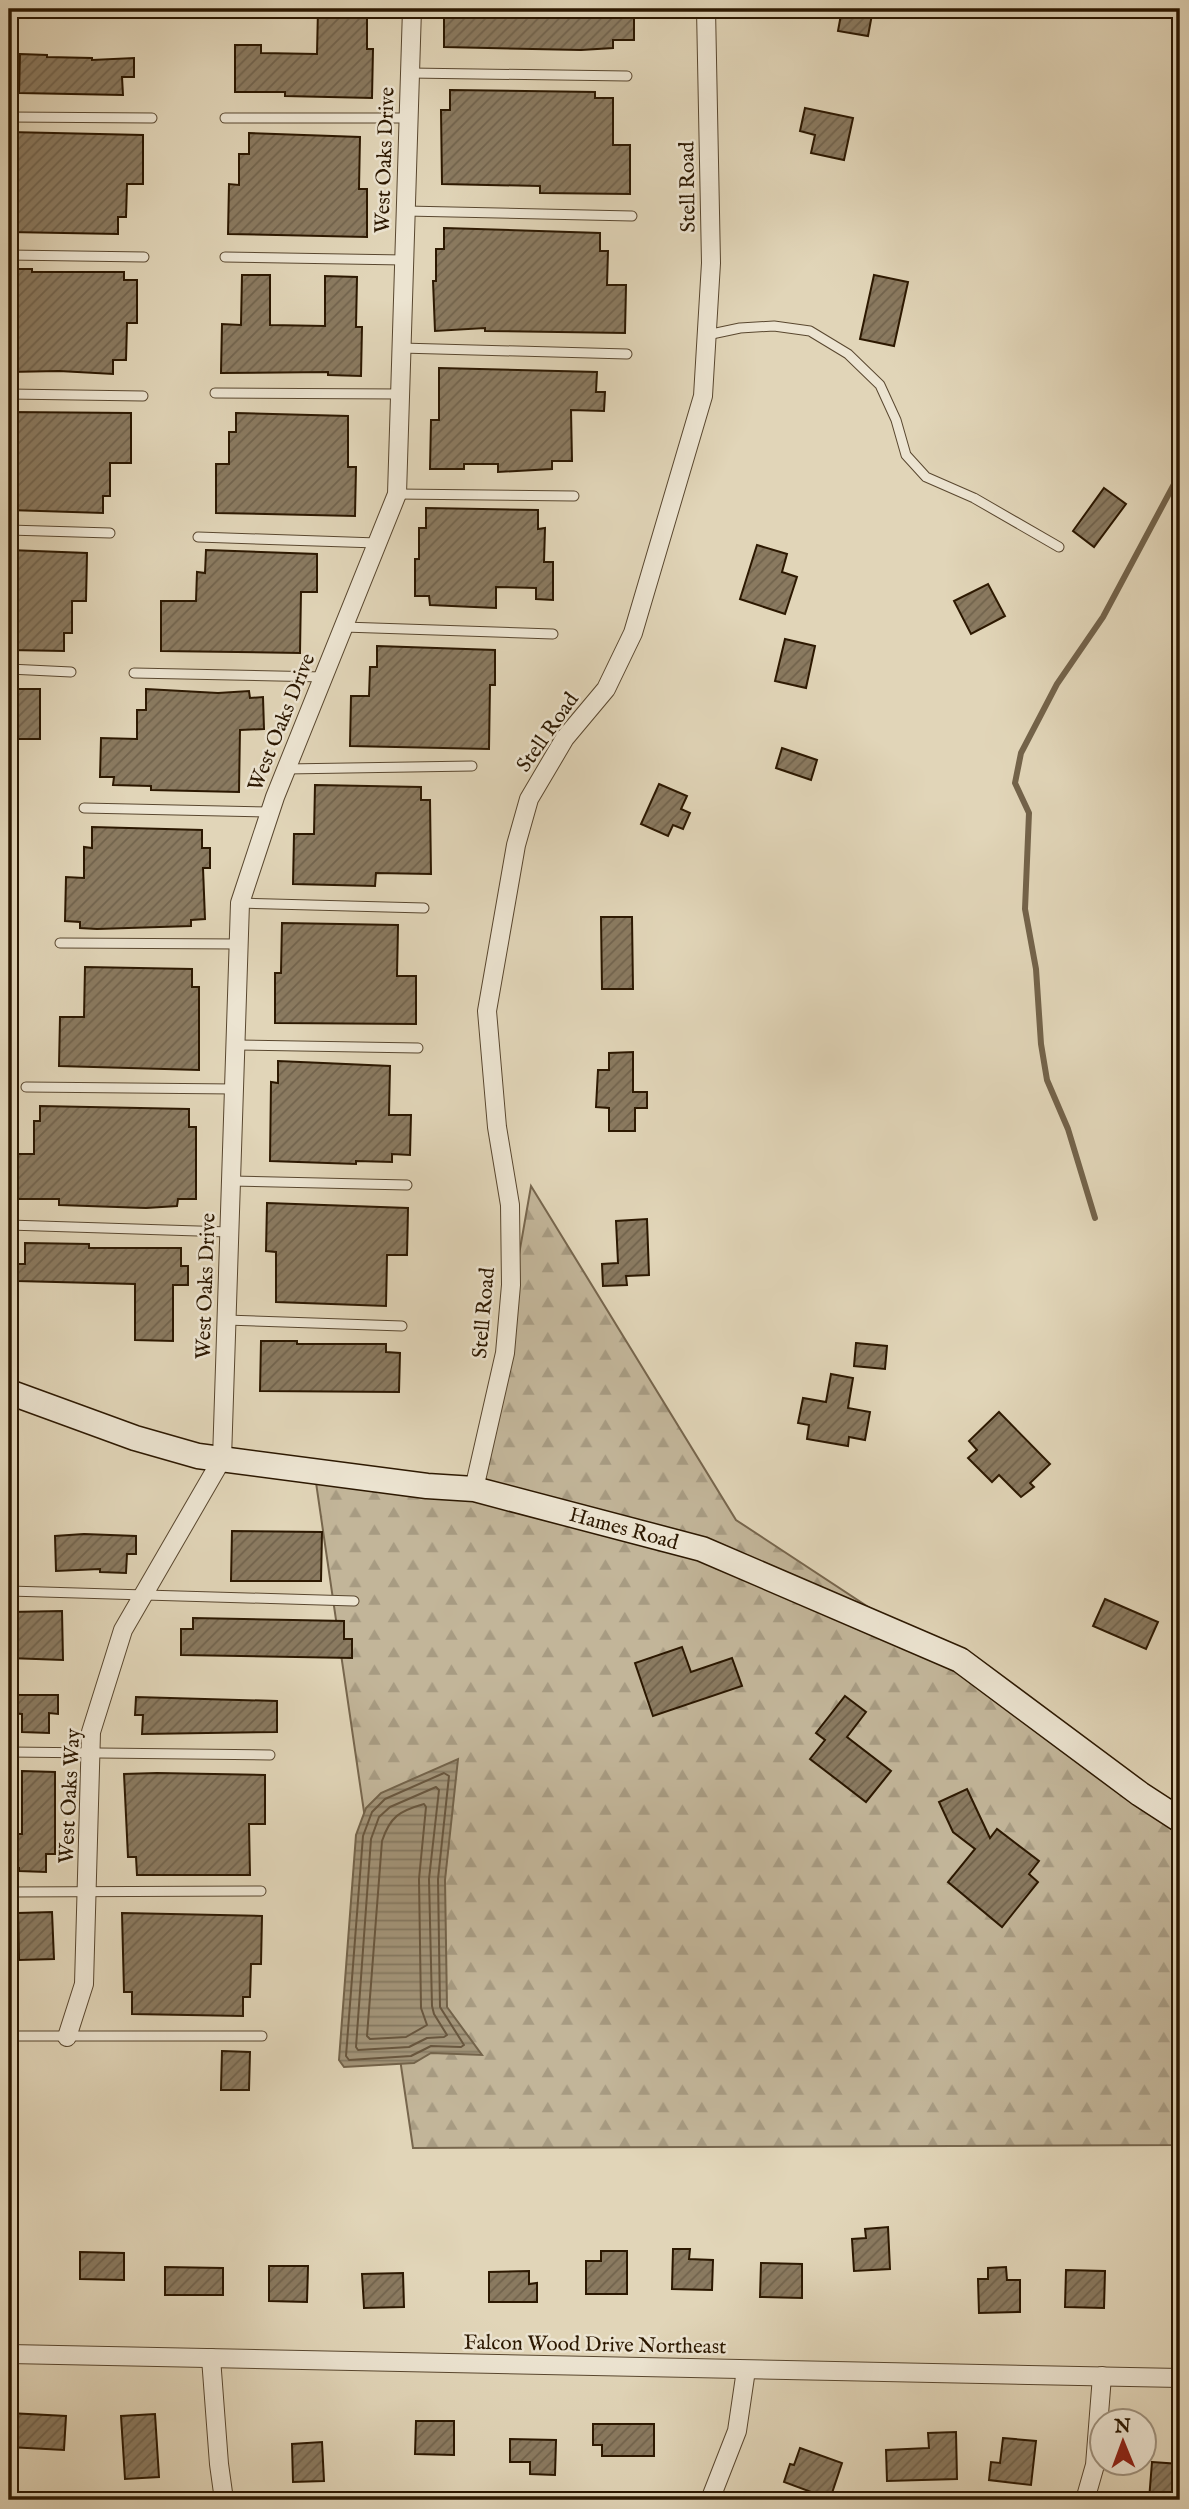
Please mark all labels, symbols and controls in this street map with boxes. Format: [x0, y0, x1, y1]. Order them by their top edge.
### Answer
street label: West Oaks Drive [369, 86, 402, 234]
street label: Stell Road [674, 140, 703, 233]
street label: West Oaks Drive [242, 649, 322, 795]
street label: Stell Road [511, 687, 586, 778]
street label: West Oaks Drive [190, 1212, 223, 1360]
street label: Stell Road [467, 1266, 502, 1360]
street label: Hames Road [566, 1502, 682, 1557]
street label: West Oaks Way [53, 1727, 88, 1864]
street label: Falcon Wood Drive Northeast [463, 2330, 727, 2361]
north arrow [1088, 2408, 1158, 2478]
text: N [1113, 2415, 1132, 2439]

